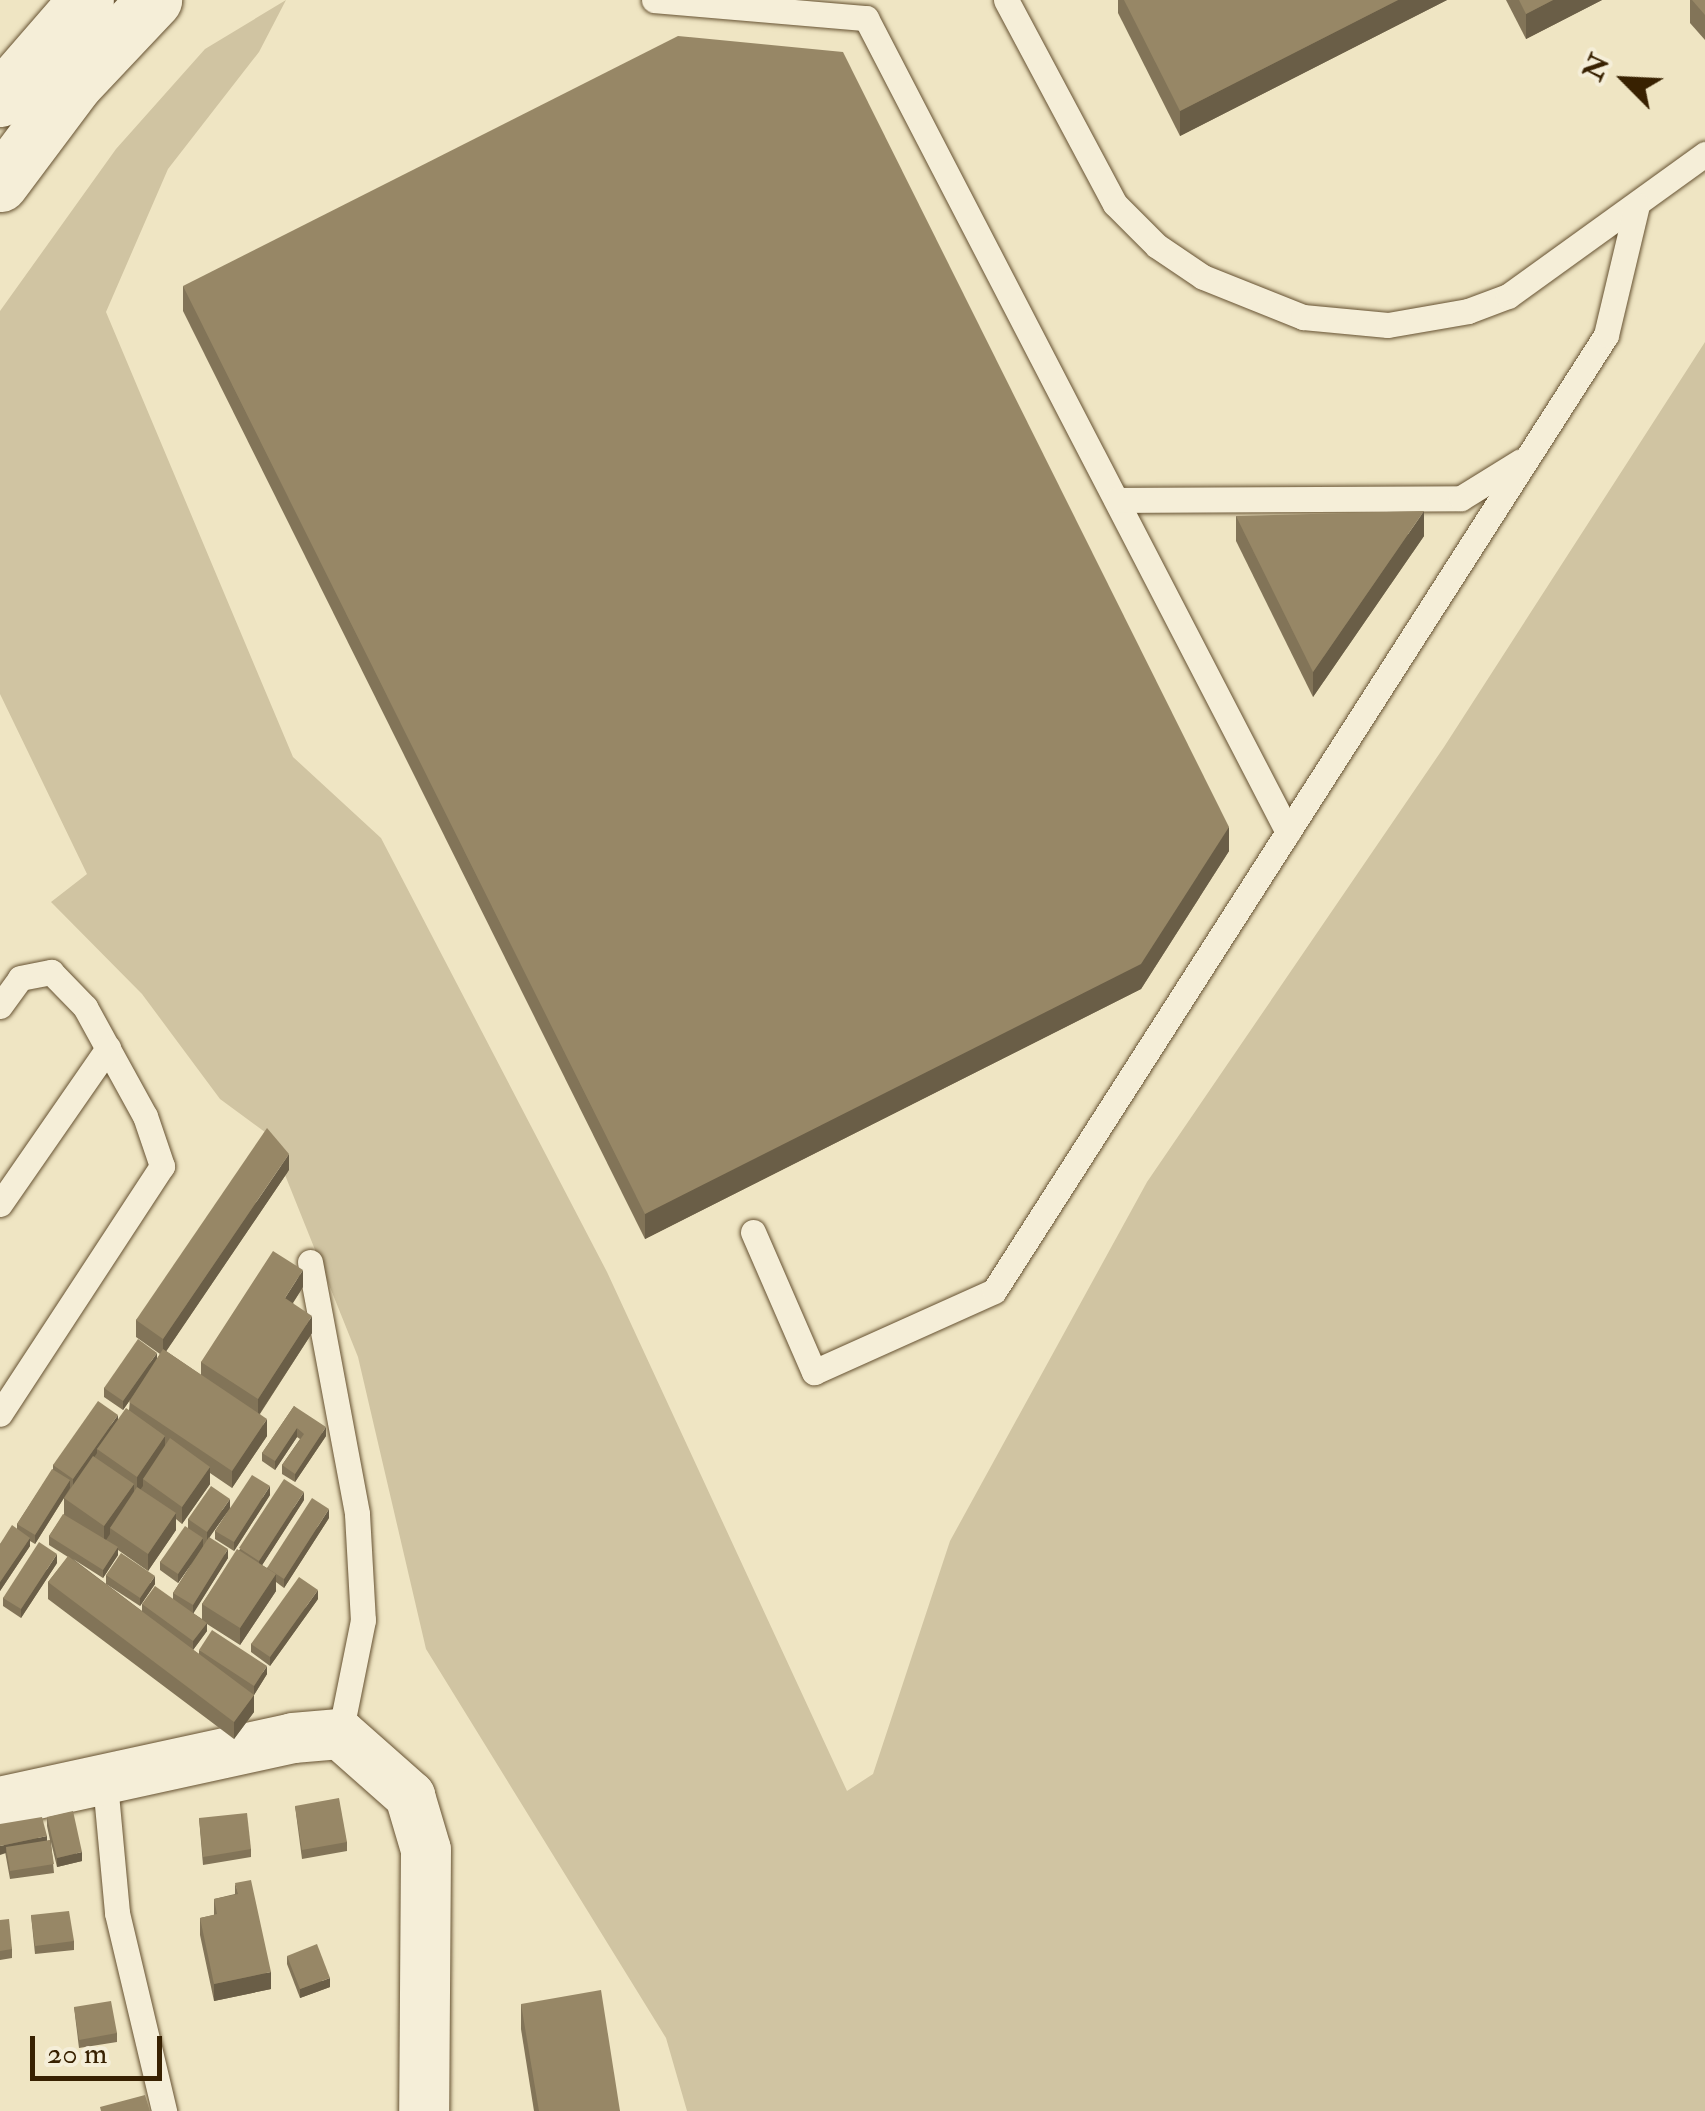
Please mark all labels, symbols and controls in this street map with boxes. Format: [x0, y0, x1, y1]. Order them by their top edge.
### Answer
north arrow [1575, 30, 1675, 130]
text: N [1576, 49, 1618, 86]
scale bar [35, 2016, 168, 2078]
text: 20 m [47, 2035, 107, 2072]

